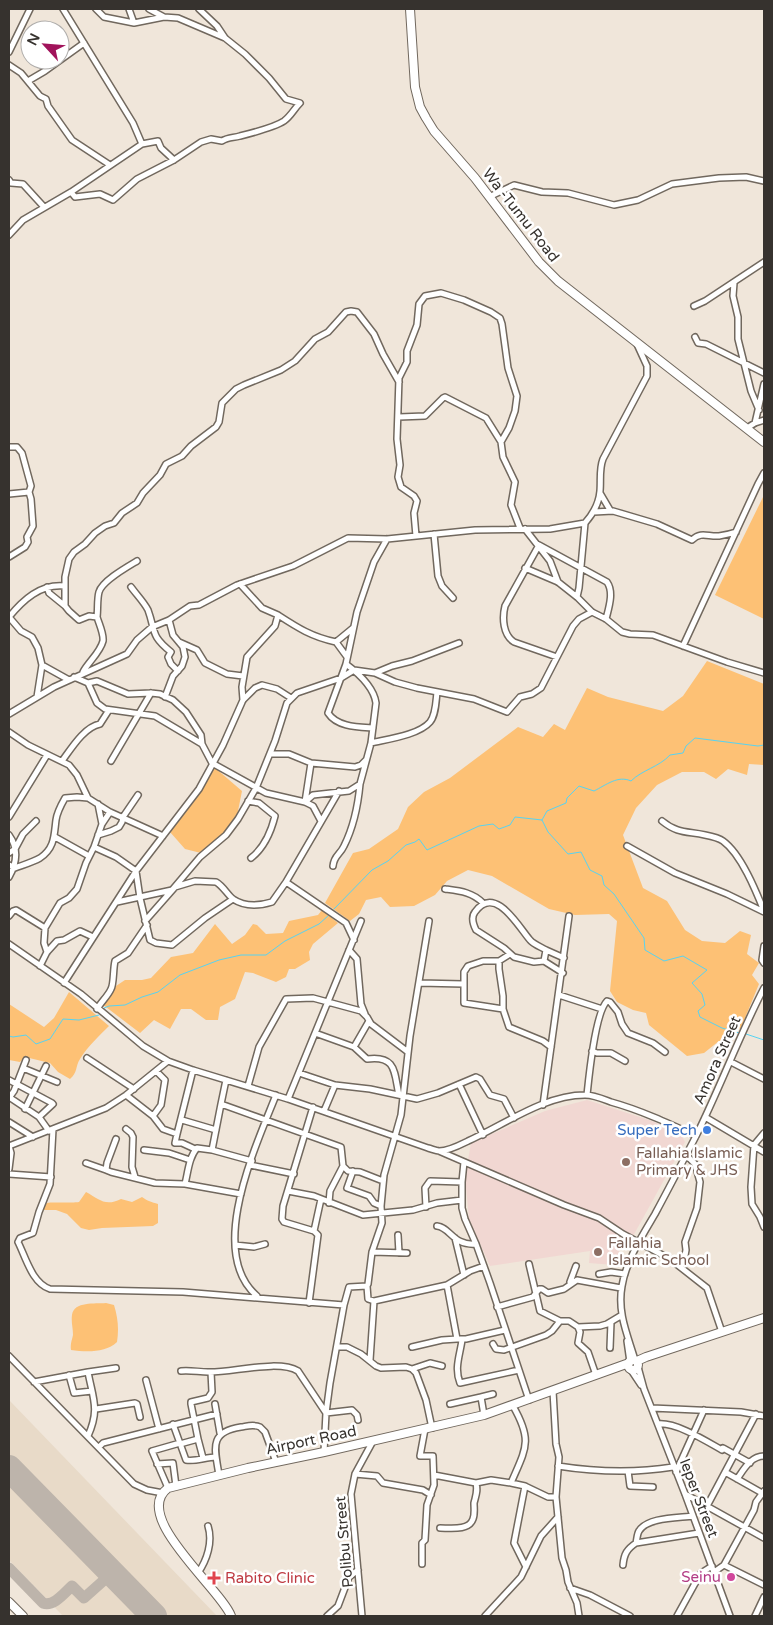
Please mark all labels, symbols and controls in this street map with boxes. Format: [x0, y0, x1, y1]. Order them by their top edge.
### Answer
north arrow [20, 20, 70, 70]
text: N [24, 31, 44, 48]
street label: Wa -Tumu Road [479, 165, 563, 265]
street label: Amora Street [689, 1013, 745, 1107]
place label: Super Tech [617, 1121, 697, 1139]
marker: Super Tech [701, 1124, 713, 1136]
place label: Fallahia Islamic Primary & JHS [636, 1144, 743, 1179]
marker: Fallahia Islamic Primary & JHS [620, 1156, 632, 1168]
place label: Fallahia Islamic School [608, 1234, 709, 1269]
marker: Fallahia Islamic School [592, 1246, 604, 1258]
street label: Airport Road [264, 1422, 358, 1458]
street label: Ieper Street [676, 1456, 722, 1540]
street label: Polibu Street [331, 1495, 357, 1589]
place label: Seinu [681, 1568, 721, 1586]
place label: Rabito Clinic [225, 1569, 315, 1587]
marker: Rabito Clinic [207, 1571, 221, 1585]
marker: Seinu [725, 1571, 737, 1583]

